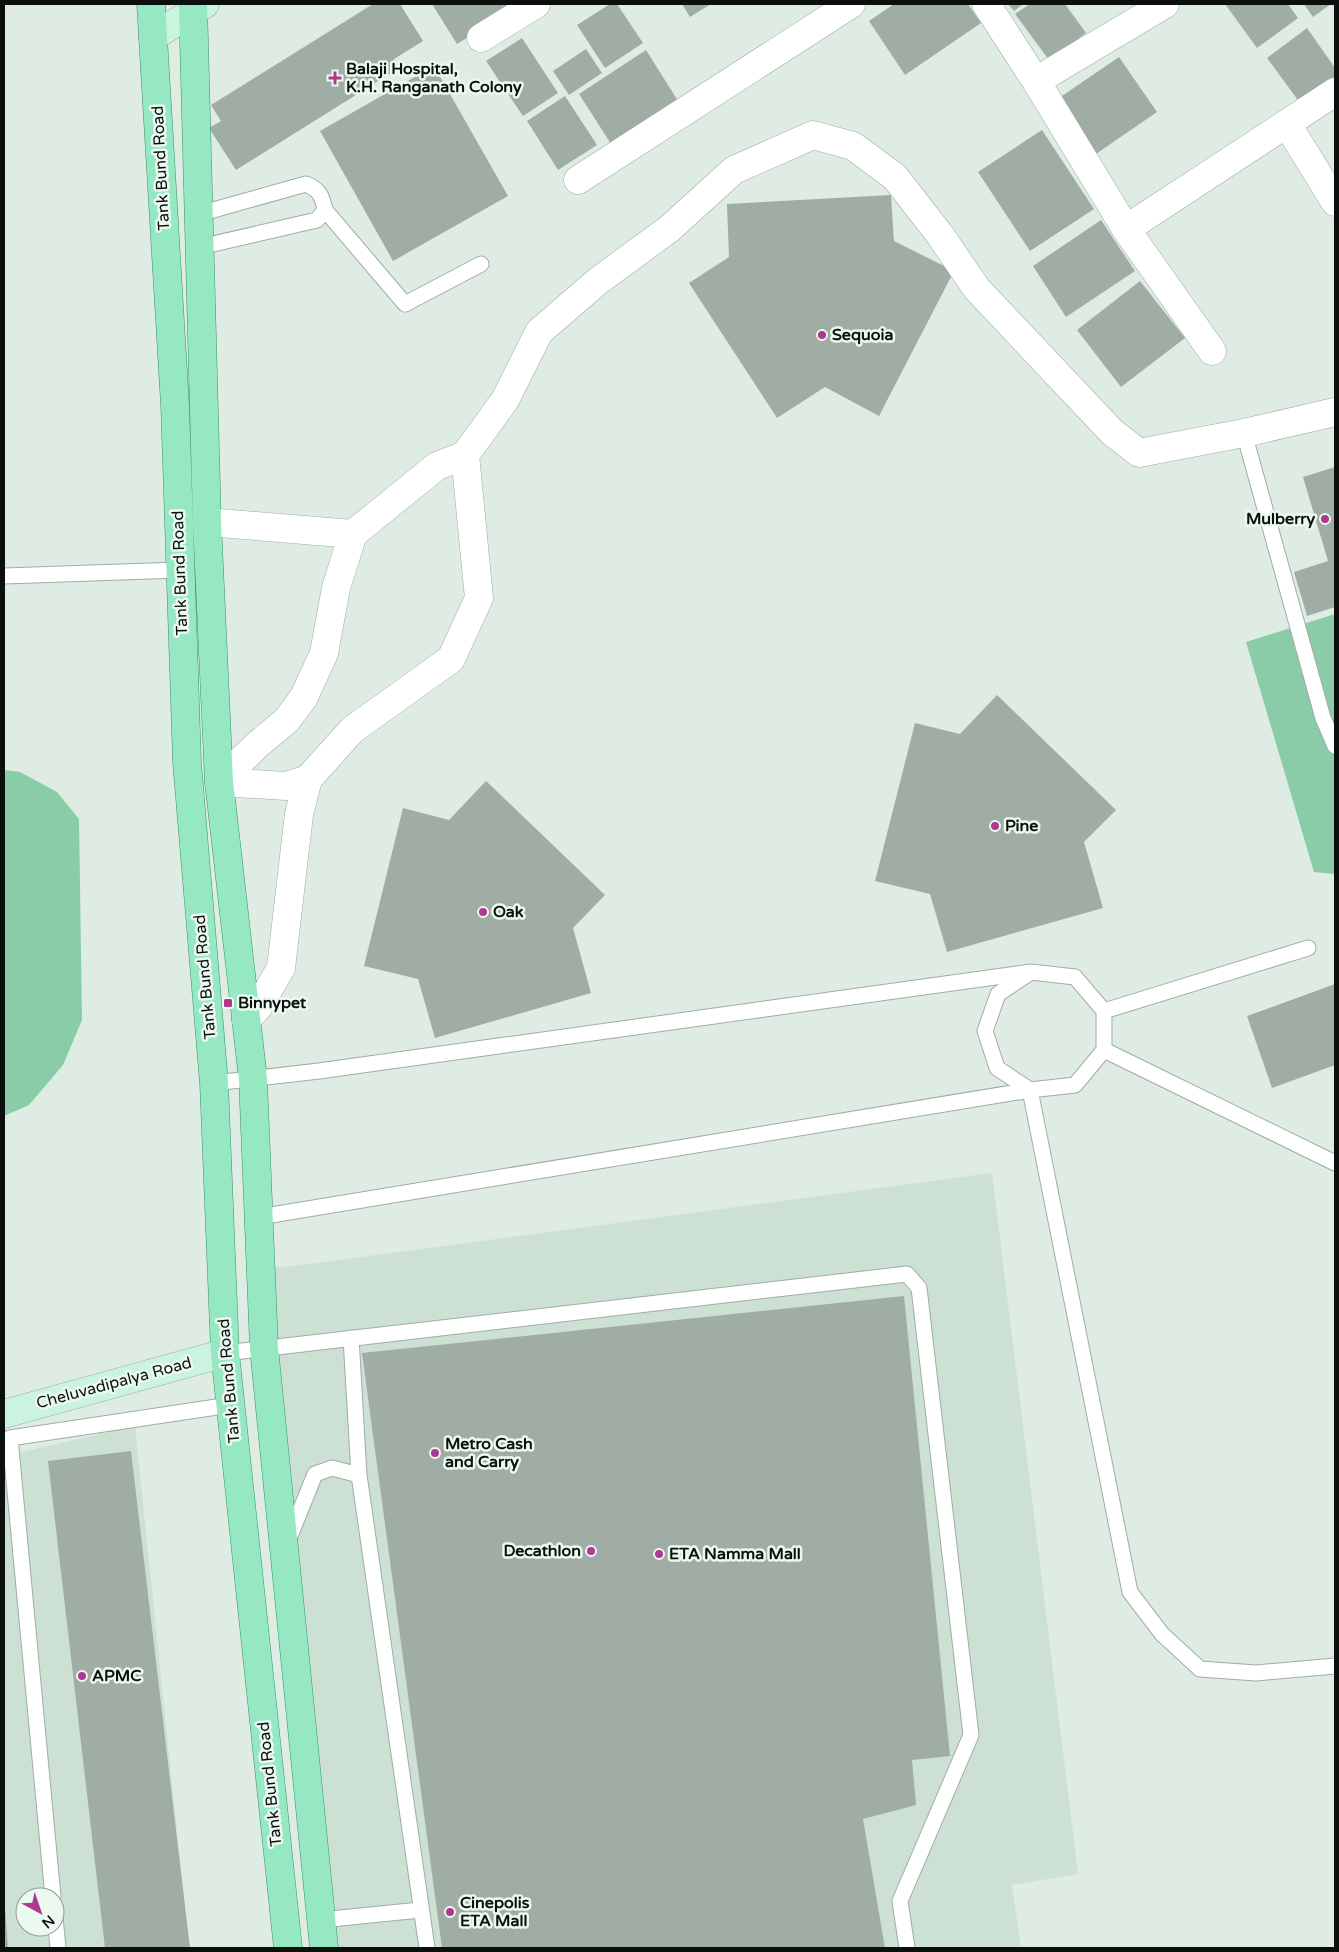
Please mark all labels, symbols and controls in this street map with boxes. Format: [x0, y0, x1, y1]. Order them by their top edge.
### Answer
place label: Balaji Hospital, K.H. Ranganath Colony [346, 59, 522, 97]
marker: Balaji Hospital, K.H. Ranganath Colony [328, 71, 342, 85]
street label: Tank Bund Road [148, 105, 174, 231]
place label: Sequoia [832, 325, 893, 345]
marker: Sequoia [816, 329, 828, 341]
place label: Mulberry [1246, 509, 1315, 529]
street label: Tank Bund Road [168, 510, 192, 636]
marker: Mulberry [1319, 513, 1331, 525]
place label: Pine [1005, 816, 1038, 836]
marker: Pine [989, 820, 1001, 832]
place label: Oak [493, 902, 524, 922]
marker: Oak [477, 906, 489, 918]
street label: Tank Bund Road [190, 914, 220, 1040]
place label: Binnypet [238, 993, 307, 1013]
marker: Binnypet [222, 997, 234, 1009]
street label: Tank Bund Road [214, 1318, 244, 1444]
street label: Cheluvadipalya Road [34, 1353, 194, 1413]
place label: Metro Cash and Carry [445, 1434, 533, 1472]
marker: Metro Cash and Carry [429, 1447, 441, 1459]
place label: Decathlon [504, 1541, 581, 1561]
place label: ETA Namma Mall [669, 1544, 801, 1564]
marker: Decathlon [585, 1545, 597, 1557]
marker: ETA Namma Mall [653, 1548, 665, 1560]
place label: APMC [92, 1666, 141, 1686]
marker: APMC [76, 1670, 88, 1682]
street label: Tank Bund Road [254, 1721, 286, 1847]
north arrow [15, 1887, 65, 1937]
place label: Cinepolis ETA Mall [460, 1893, 530, 1931]
marker: Cinepolis ETA Mall [444, 1906, 456, 1918]
text: N [38, 1911, 58, 1932]

